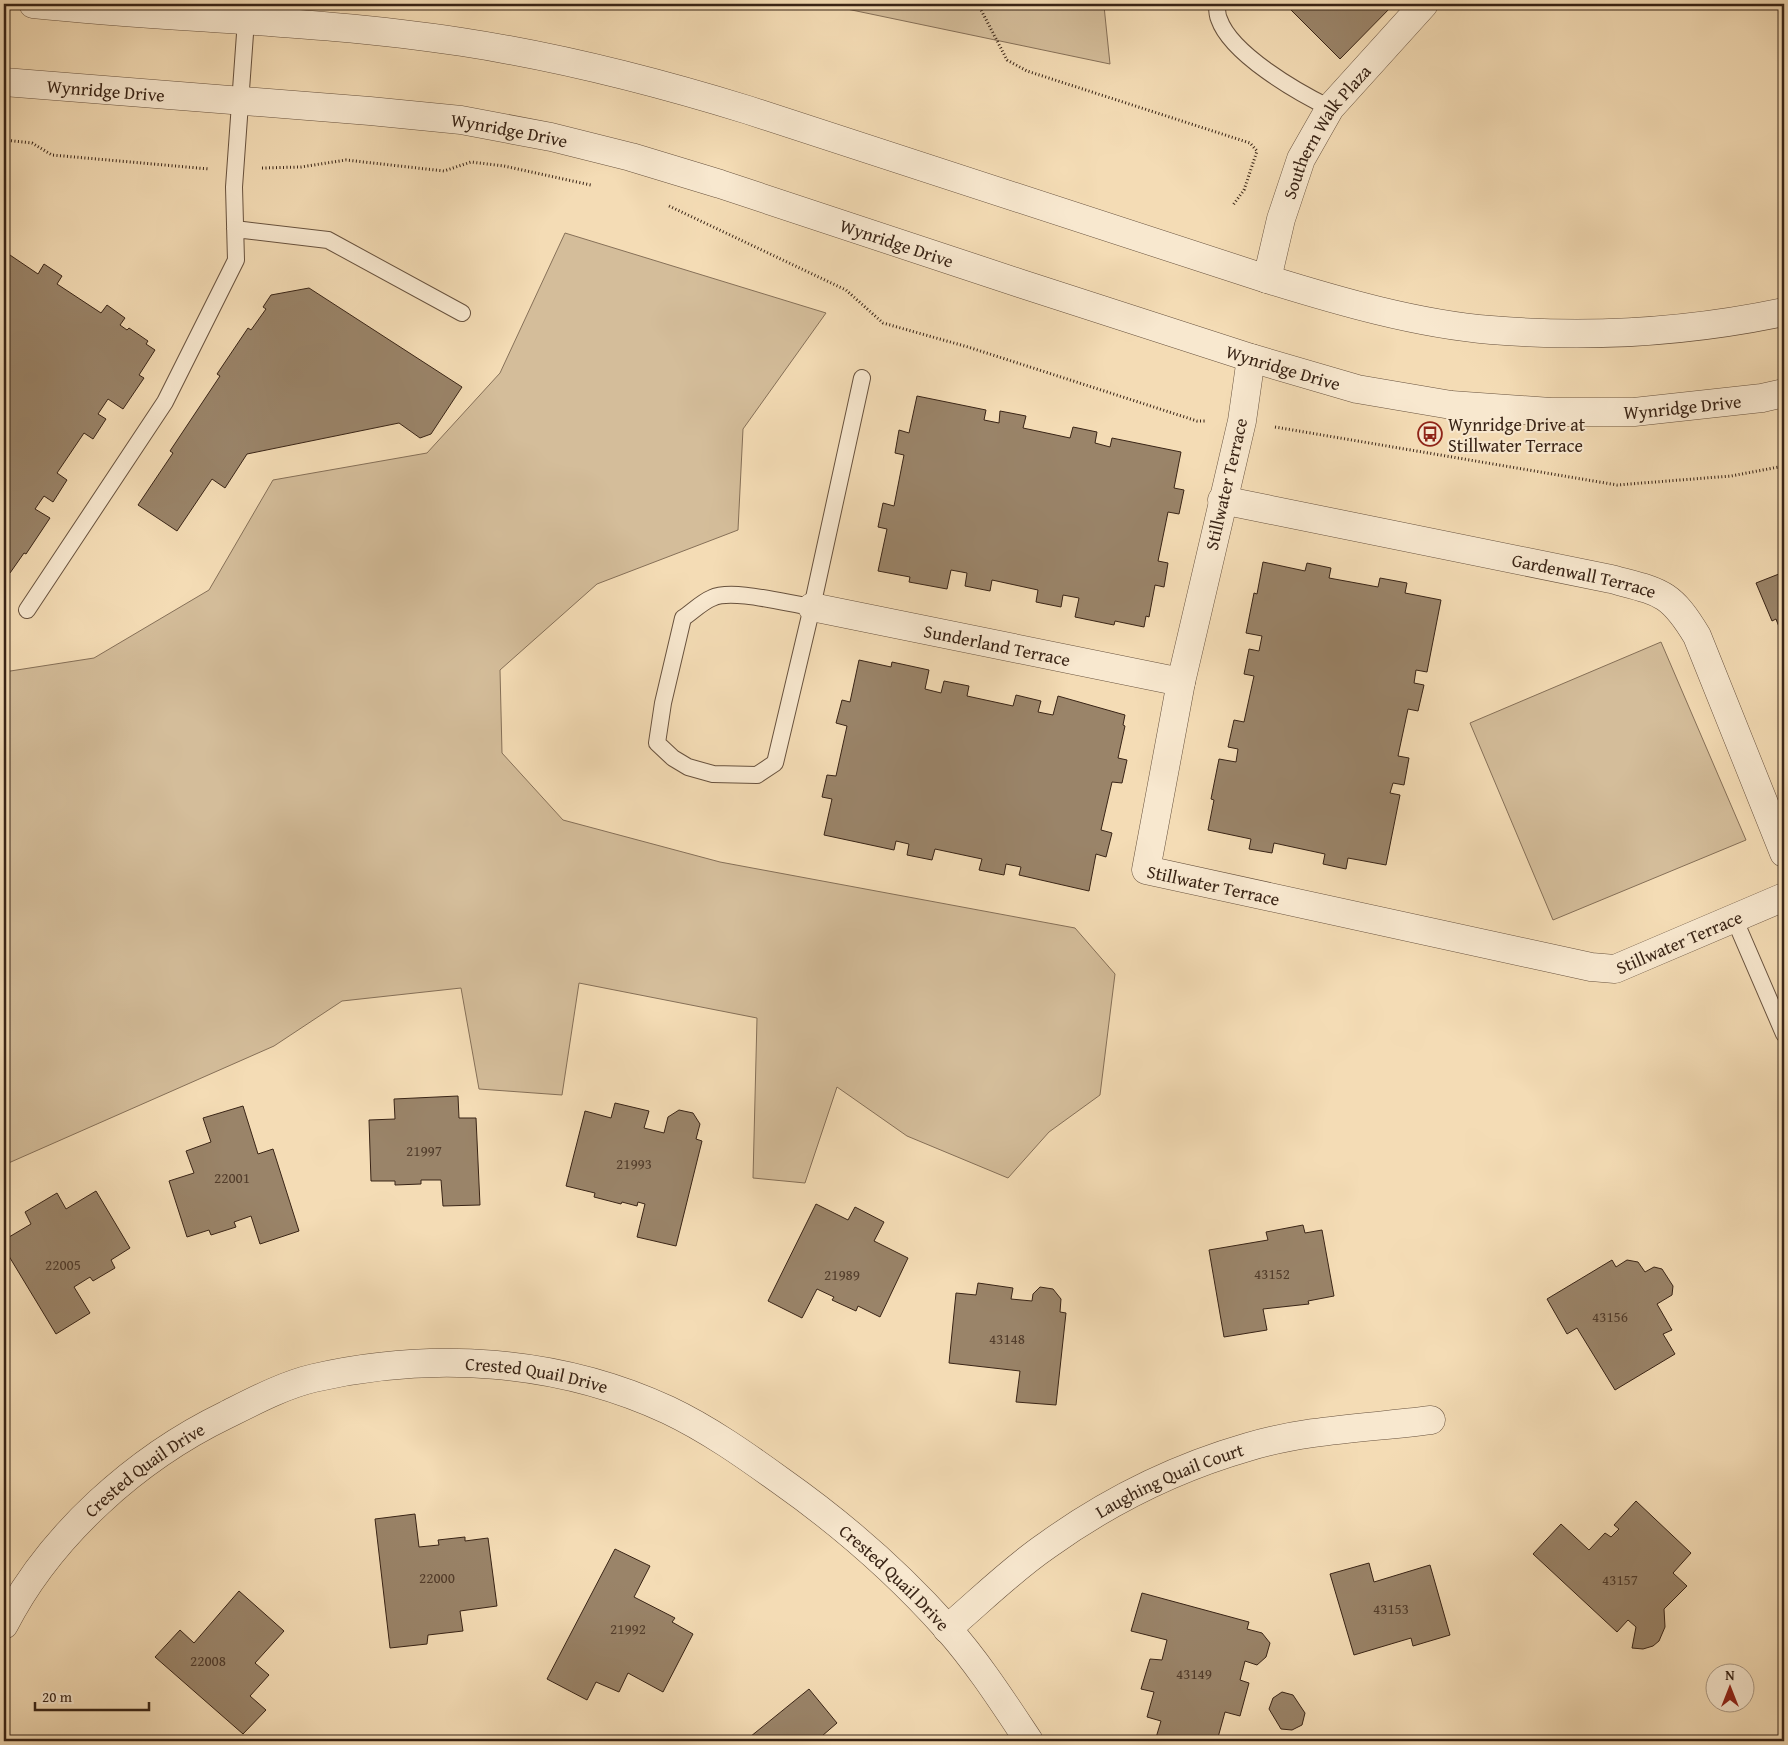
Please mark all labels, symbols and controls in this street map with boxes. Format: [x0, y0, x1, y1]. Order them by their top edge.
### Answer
street label: Southern Walk Plaza [1275, 58, 1377, 203]
street label: Wynridge Drive [46, 72, 166, 108]
street label: Wynridge Drive [450, 106, 571, 154]
street label: Wynridge Drive [837, 211, 957, 274]
street label: Wynridge Drive [1223, 337, 1344, 397]
street label: Wynridge Drive [1623, 387, 1743, 426]
place label: Wynridge Drive at Stillwater Terrace [1448, 411, 1586, 459]
street label: Stillwater Terrace [1198, 415, 1254, 553]
bus stop icon: Wynridge Drive at Stillwater Terrace [1417, 421, 1443, 447]
street label: Gardenwall Terrace [1510, 546, 1661, 605]
street label: Sunderland Terrace [922, 617, 1073, 673]
street label: Stillwater Terrace [1145, 857, 1282, 912]
street label: Stillwater Terrace [1612, 903, 1746, 981]
house number: 21997 [406, 1140, 442, 1161]
house number: 21993 [616, 1153, 652, 1174]
house number: 22001 [214, 1167, 250, 1188]
house number: 22005 [45, 1254, 81, 1275]
house number: 43152 [1254, 1263, 1290, 1284]
house number: 21989 [824, 1264, 860, 1285]
house number: 43156 [1592, 1306, 1628, 1327]
house number: 43148 [989, 1328, 1025, 1349]
street label: Crested Quail Drive [465, 1350, 611, 1400]
street label: Crested Quail Drive [78, 1415, 209, 1523]
street label: Laughing Quail Court [1090, 1435, 1247, 1524]
street label: Crested Quail Drive [834, 1517, 957, 1637]
house number: 22000 [419, 1567, 455, 1588]
house number: 43157 [1602, 1569, 1638, 1590]
house number: 43153 [1373, 1598, 1409, 1619]
house number: 21992 [610, 1618, 646, 1639]
house number: 22008 [190, 1650, 226, 1671]
north arrow [1706, 1662, 1756, 1712]
house number: 43149 [1176, 1663, 1212, 1684]
text: N [1725, 1665, 1735, 1685]
scale bar [35, 1680, 149, 1712]
text: 20 m [42, 1686, 73, 1707]

